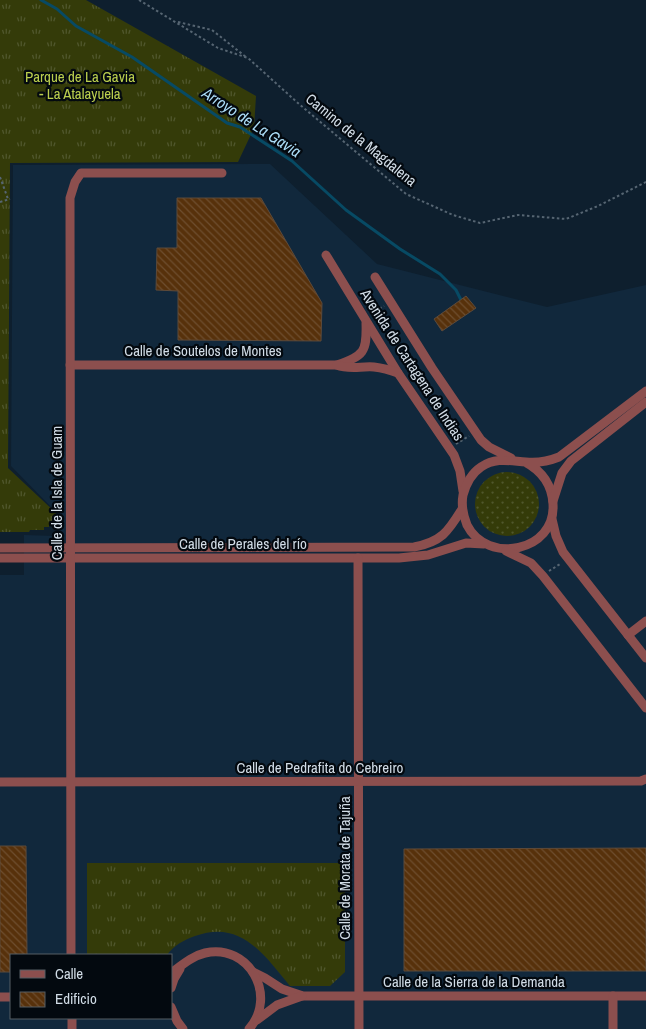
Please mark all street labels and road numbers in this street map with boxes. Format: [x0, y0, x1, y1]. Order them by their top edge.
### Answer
street label: Camino de la Magdalena [301, 88, 421, 191]
street label: Avenida de Cartagena de Indias [355, 284, 469, 445]
street label: Calle de Soutelos de Montes [124, 340, 282, 361]
street label: Calle de la Isla de Guam [46, 426, 67, 560]
street label: Calle de Perales del río [179, 533, 307, 554]
street label: Calle de Pedrafita do Cebreiro [237, 757, 404, 778]
street label: Calle de Morata de Tajuña [334, 796, 355, 940]
street label: Calle de la Sierra de la Demanda [383, 971, 565, 992]

